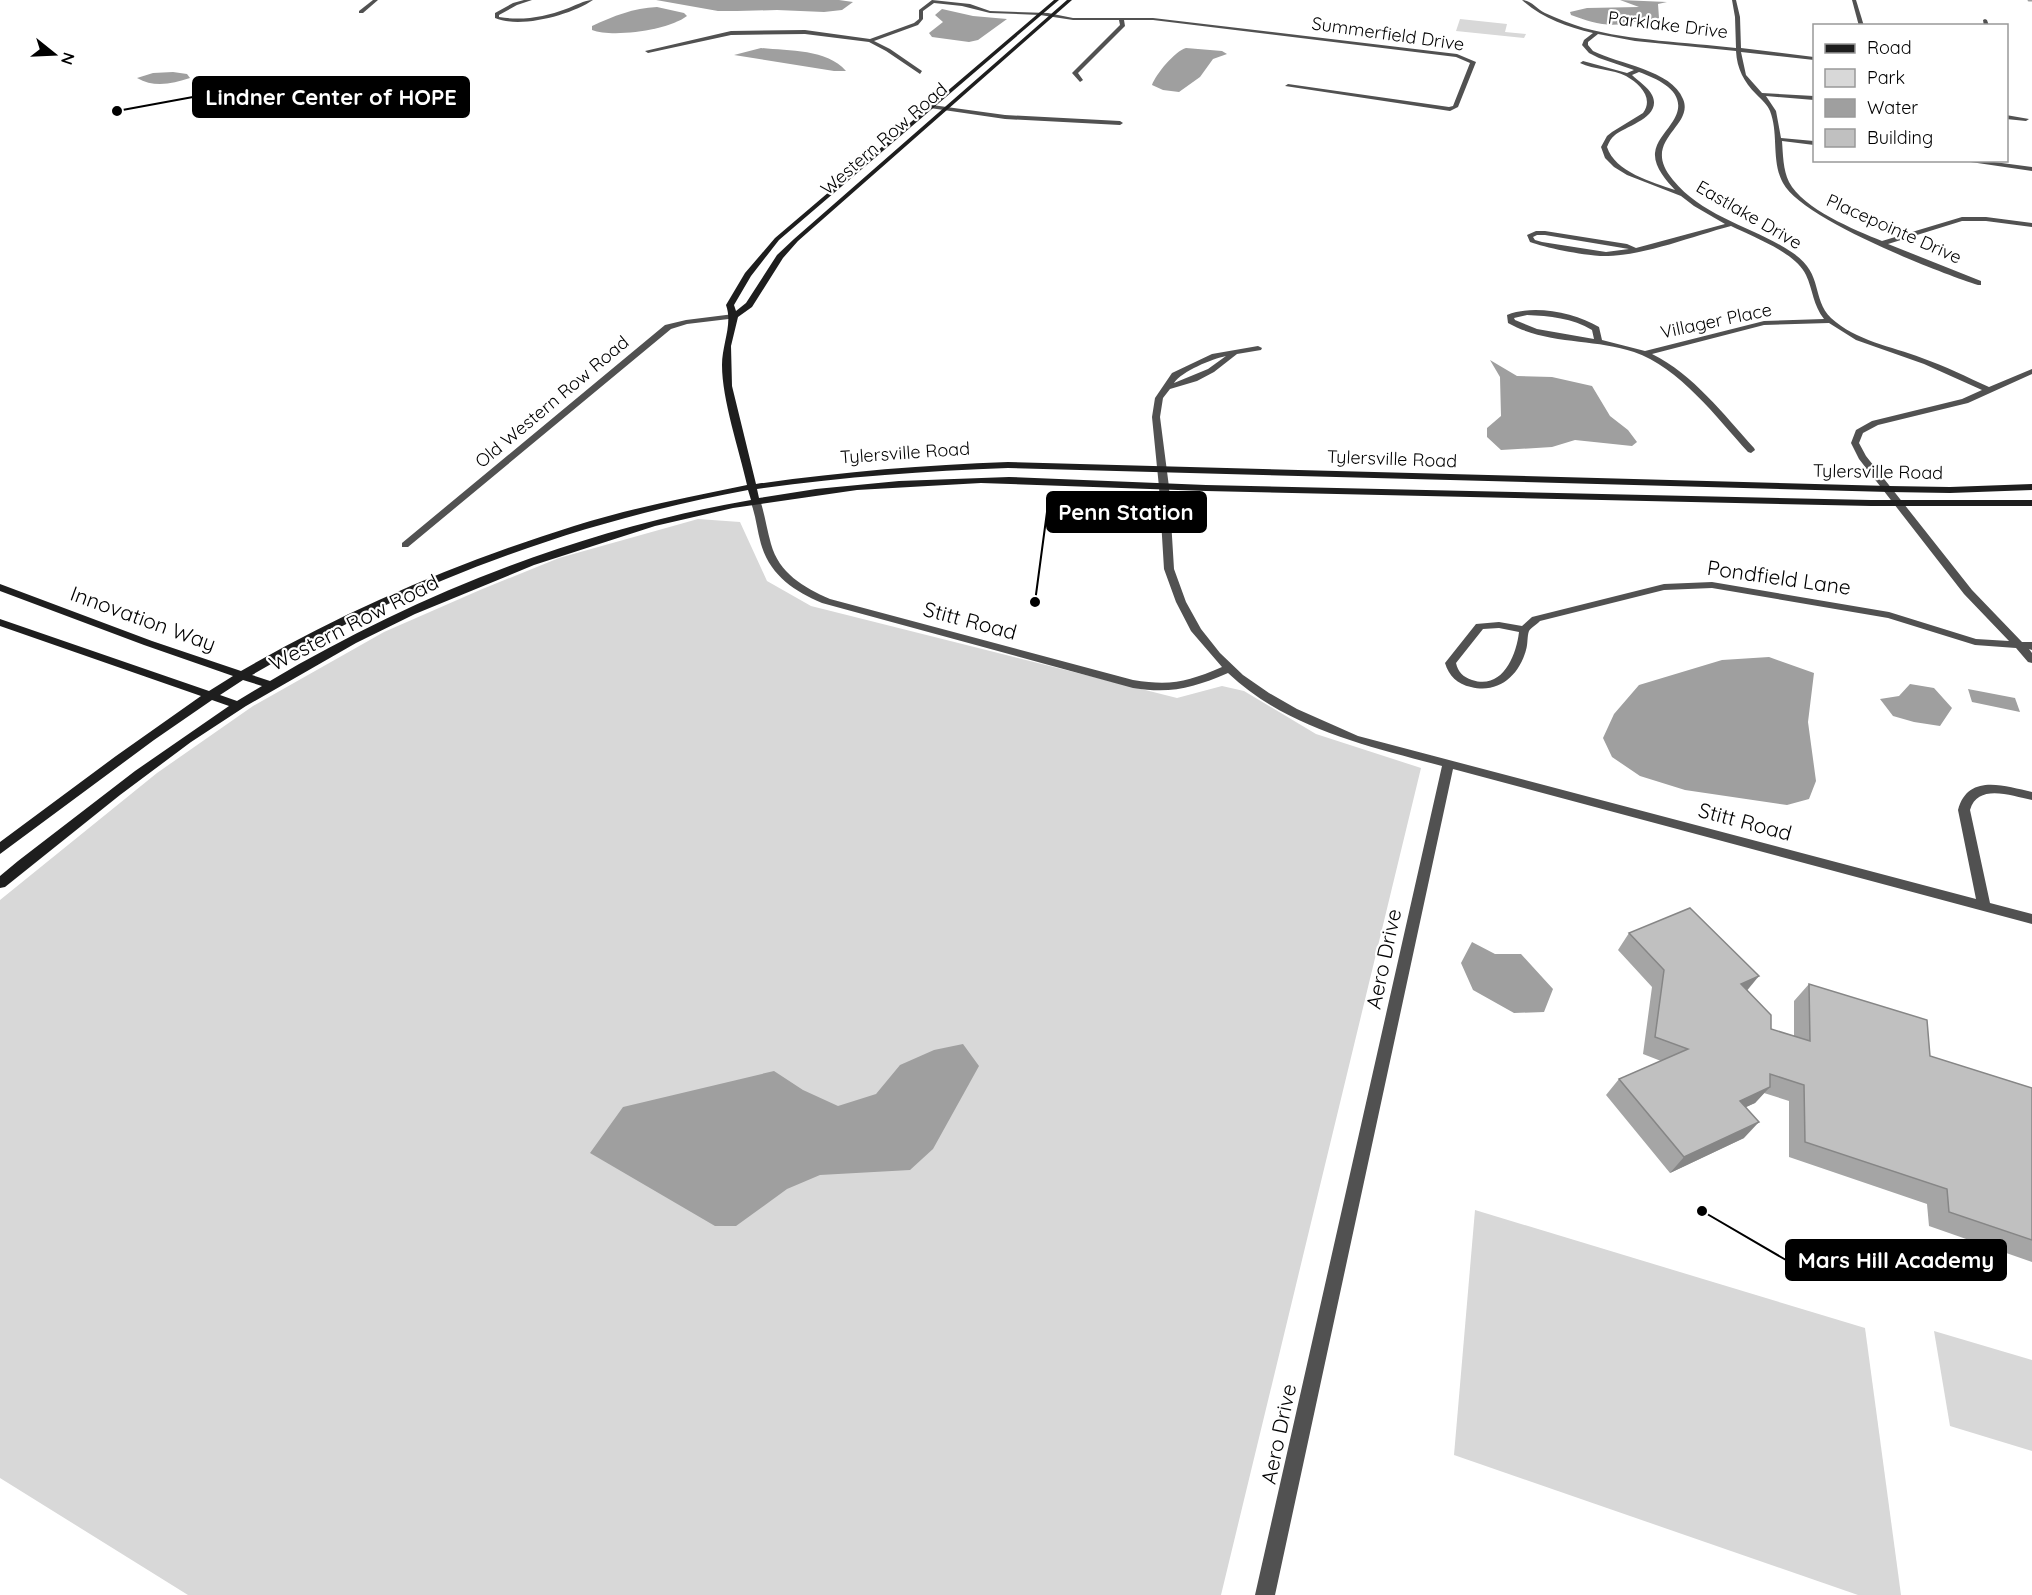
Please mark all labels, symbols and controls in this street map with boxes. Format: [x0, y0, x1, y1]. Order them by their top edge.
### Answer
street label: Parklake Drive [1607, 6, 1729, 43]
street label: Summerfield Drive [1310, 11, 1466, 56]
north arrow [24, 24, 84, 84]
legend [1813, 24, 2008, 162]
text: Road [1867, 36, 1912, 59]
text: N [57, 50, 80, 67]
text: Park [1867, 66, 1905, 89]
callout: Lindner Center of HOPE [193, 77, 469, 117]
street label: Western Row Road [816, 77, 952, 200]
text: Lindner Center of HOPE [205, 83, 457, 111]
text: Water [1867, 96, 1918, 119]
text: Building [1867, 126, 1933, 149]
street label: Eastlake Drive [1692, 175, 1806, 254]
street label: Placepointe Drive [1823, 188, 1965, 269]
street label: Villager Place [1658, 297, 1774, 344]
street label: Old Western Row Road [470, 331, 633, 473]
street label: Tylersville Road [839, 436, 971, 469]
street label: Tylersville Road [1327, 445, 1457, 472]
street label: Tylersville Road [1813, 459, 1943, 484]
callout: Penn Station [1047, 492, 1206, 532]
text: Penn Station [1058, 498, 1194, 526]
street label: Pondfield Lane [1706, 554, 1853, 600]
street label: Western Row Road [264, 568, 443, 676]
street label: Innovation Way [67, 580, 220, 656]
street label: Stitt Road [921, 595, 1020, 645]
street label: Stitt Road [1696, 796, 1795, 846]
street label: Aero Drive [1360, 906, 1406, 1011]
callout: Mars Hill Academy [1786, 1240, 2006, 1280]
text: Mars Hill Academy [1798, 1246, 1994, 1274]
street label: Aero Drive [1255, 1381, 1301, 1486]

